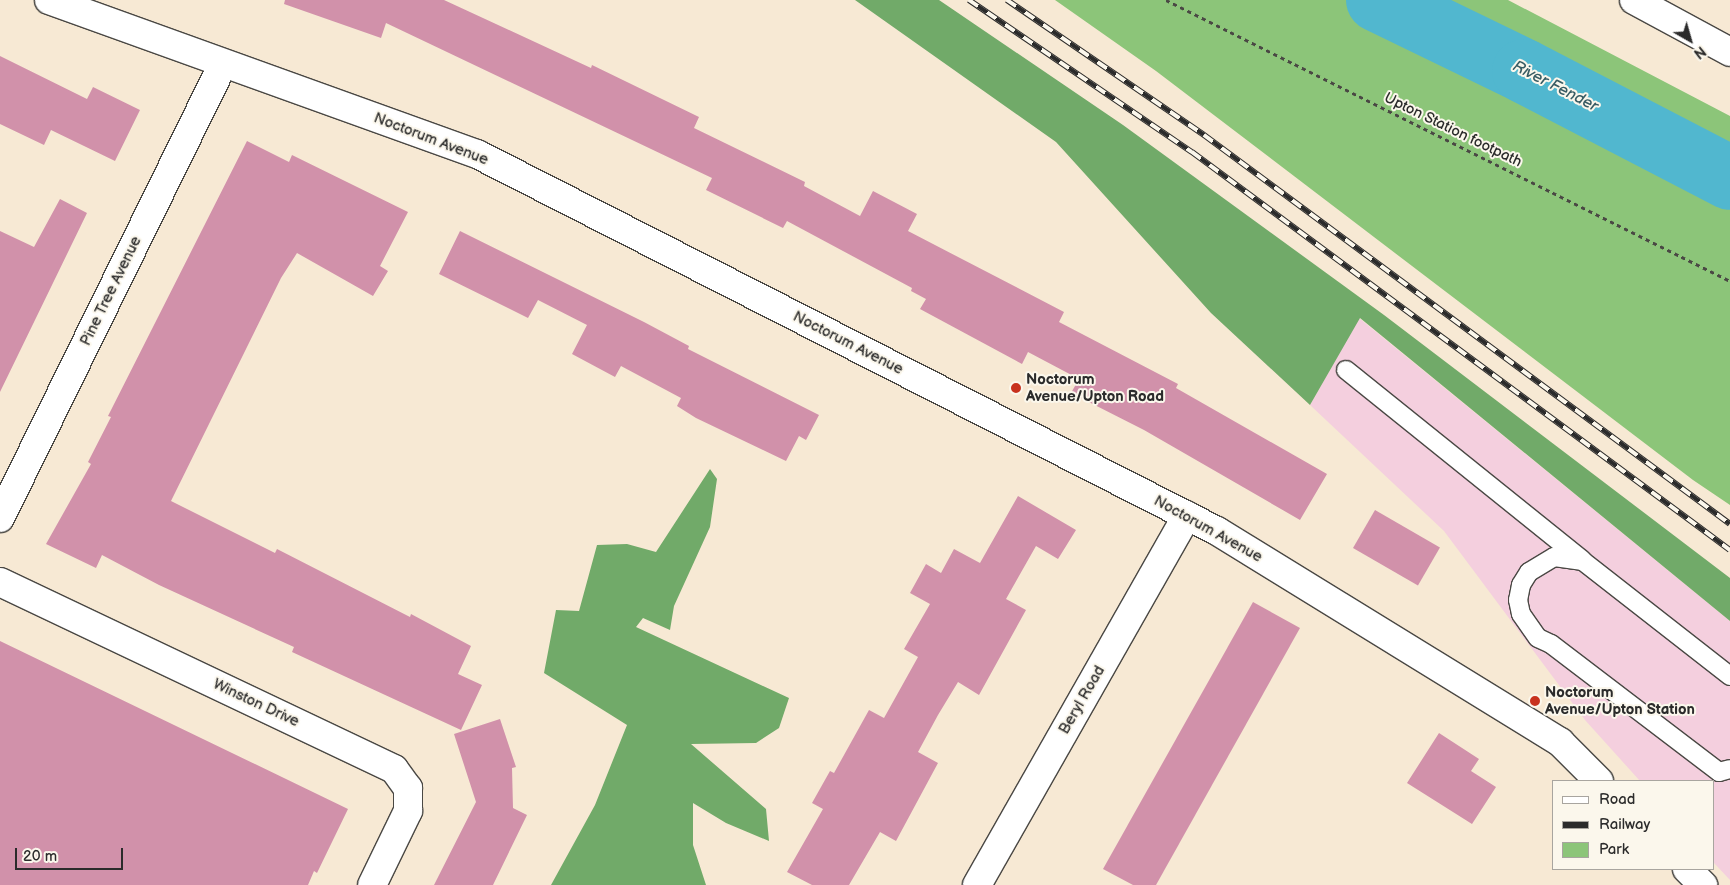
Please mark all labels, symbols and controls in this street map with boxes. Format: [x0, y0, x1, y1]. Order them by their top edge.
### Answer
north arrow [1665, 15, 1715, 65]
text: N [1690, 42, 1709, 62]
water label: River Fender [1509, 57, 1601, 117]
street label: Upton Station footpath [1381, 89, 1525, 171]
street label: Noctorum Avenue [371, 109, 491, 169]
street label: Pine Tree Avenue [77, 233, 145, 349]
street label: Noctorum Avenue [790, 308, 906, 378]
place label: Noctorum Avenue/Upton Road [1026, 370, 1164, 405]
marker: Noctorum Avenue/Upton Road [1010, 382, 1022, 394]
street label: Noctorum Avenue [1151, 492, 1265, 566]
street label: Beryl Road [1055, 663, 1109, 737]
street label: Winston Drive [210, 675, 302, 731]
place label: Noctorum Avenue/Upton Station [1545, 683, 1695, 718]
marker: Noctorum Avenue/Upton Station [1529, 695, 1541, 707]
legend [1552, 780, 1715, 870]
text: Road [1599, 790, 1635, 809]
text: Railway [1599, 815, 1650, 834]
scale bar [18, 838, 125, 870]
text: Park [1599, 840, 1629, 859]
text: 20 m [23, 847, 57, 866]

